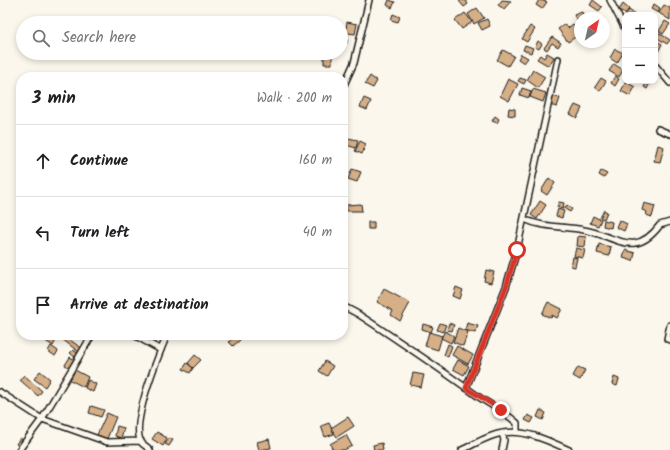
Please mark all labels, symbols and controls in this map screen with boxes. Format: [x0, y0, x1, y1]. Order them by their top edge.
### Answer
north arrow [574, 12, 610, 48]
map controls [622, 12, 658, 84]
button: + [622, 12, 658, 48]
search box [16, 16, 348, 60]
text: Search here [62, 26, 136, 50]
icon: search [30, 27, 52, 49]
button: − [622, 48, 658, 84]
text: 3 min [32, 85, 76, 112]
text: Walk · 200 m [257, 88, 332, 109]
text: Continue [70, 149, 128, 173]
icon: ahead [32, 150, 54, 172]
text: 160 m [299, 150, 332, 171]
text: Turn left [70, 221, 130, 245]
icon: left [32, 222, 54, 244]
text: 40 m [303, 222, 332, 243]
route start [508, 241, 526, 259]
text: Arrive at destination [70, 293, 209, 317]
icon: arrive [32, 294, 54, 316]
route end [492, 401, 510, 419]

